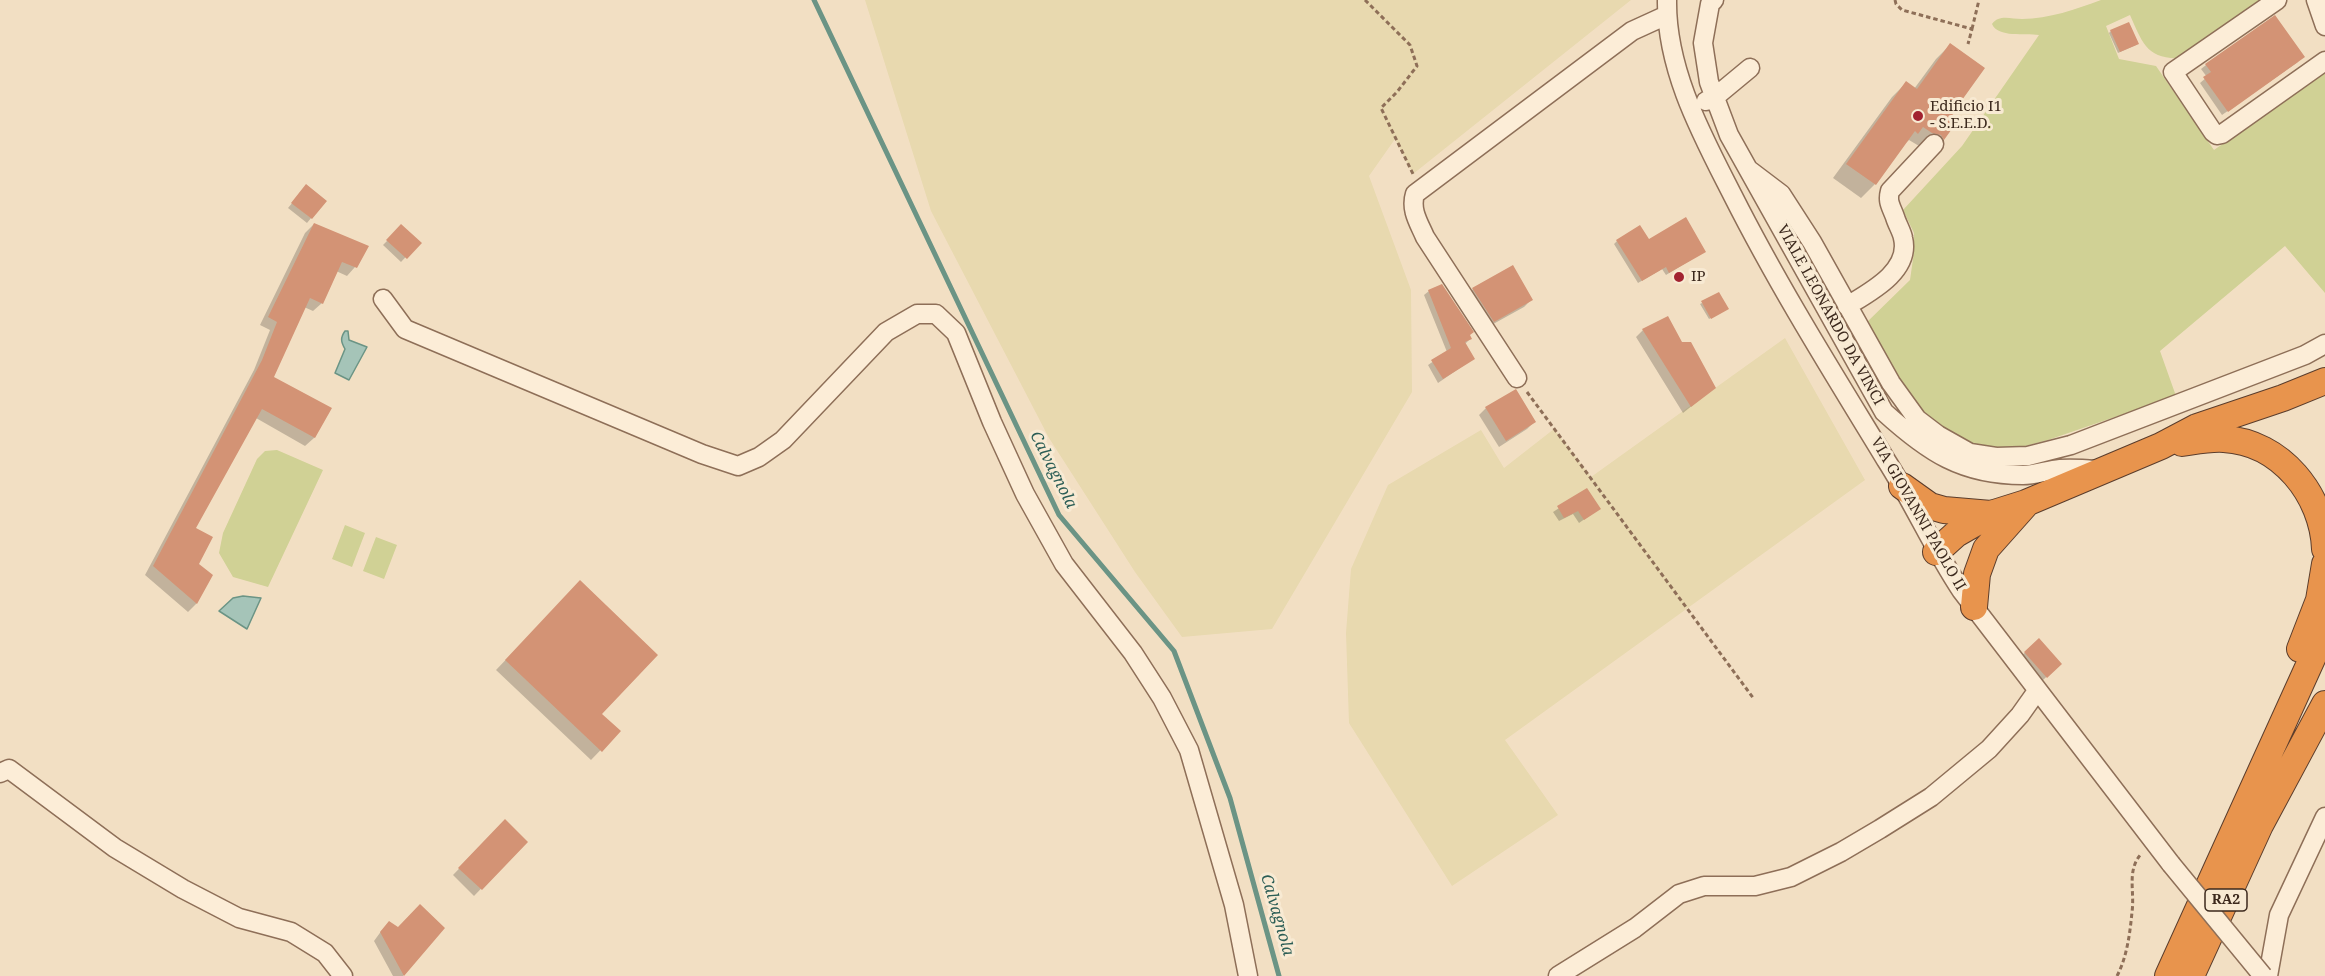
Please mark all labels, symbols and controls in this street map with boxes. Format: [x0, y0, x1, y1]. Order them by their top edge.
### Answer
place label: Edificio I1 - S.E.E.D. [1930, 98, 2002, 133]
marker: Edificio I1 - S.E.E.D. [1911, 109, 1925, 123]
street label: VIALE LEONARDO DA VINCI [1773, 222, 1887, 408]
place label: IP [1691, 268, 1706, 286]
marker: IP [1672, 270, 1686, 284]
water label: Calvagnola [1025, 428, 1081, 512]
street label: VIA GIOVANNI PAOLO II [1867, 434, 1969, 594]
water label: Calvagnola [1256, 872, 1298, 958]
road number: RA2 [2205, 889, 2247, 911]

